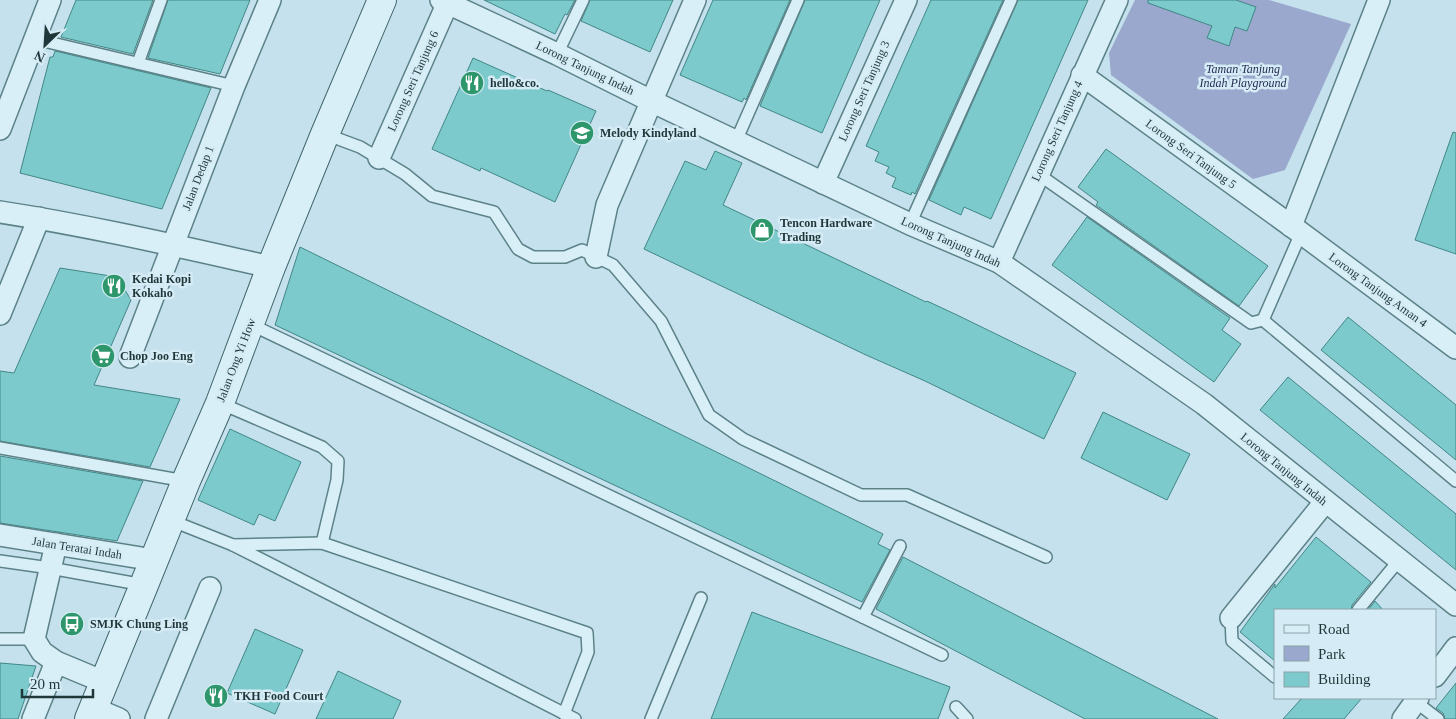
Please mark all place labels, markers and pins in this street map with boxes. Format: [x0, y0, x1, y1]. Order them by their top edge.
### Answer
restaurant icon: hello&co. [459, 70, 485, 96]
place label: hello&co. [490, 76, 539, 90]
school or university icon: Melody Kindyland [569, 120, 595, 146]
place label: Melody Kindyland [600, 126, 697, 140]
place label: Tencon Hardware Trading [780, 216, 873, 244]
shop icon: Tencon Hardware Trading [749, 217, 775, 243]
place label: Kedai Kopi Kokaho [132, 272, 192, 300]
restaurant icon: Kedai Kopi Kokaho [101, 273, 127, 299]
supermarket icon: Chop Joo Eng [90, 343, 116, 369]
place label: Chop Joo Eng [120, 349, 193, 363]
bus stop icon: SMJK Chung Ling [59, 611, 85, 637]
place label: SMJK Chung Ling [90, 617, 188, 631]
restaurant icon: TKH Food Court [203, 683, 229, 709]
place label: TKH Food Court [234, 689, 323, 703]

